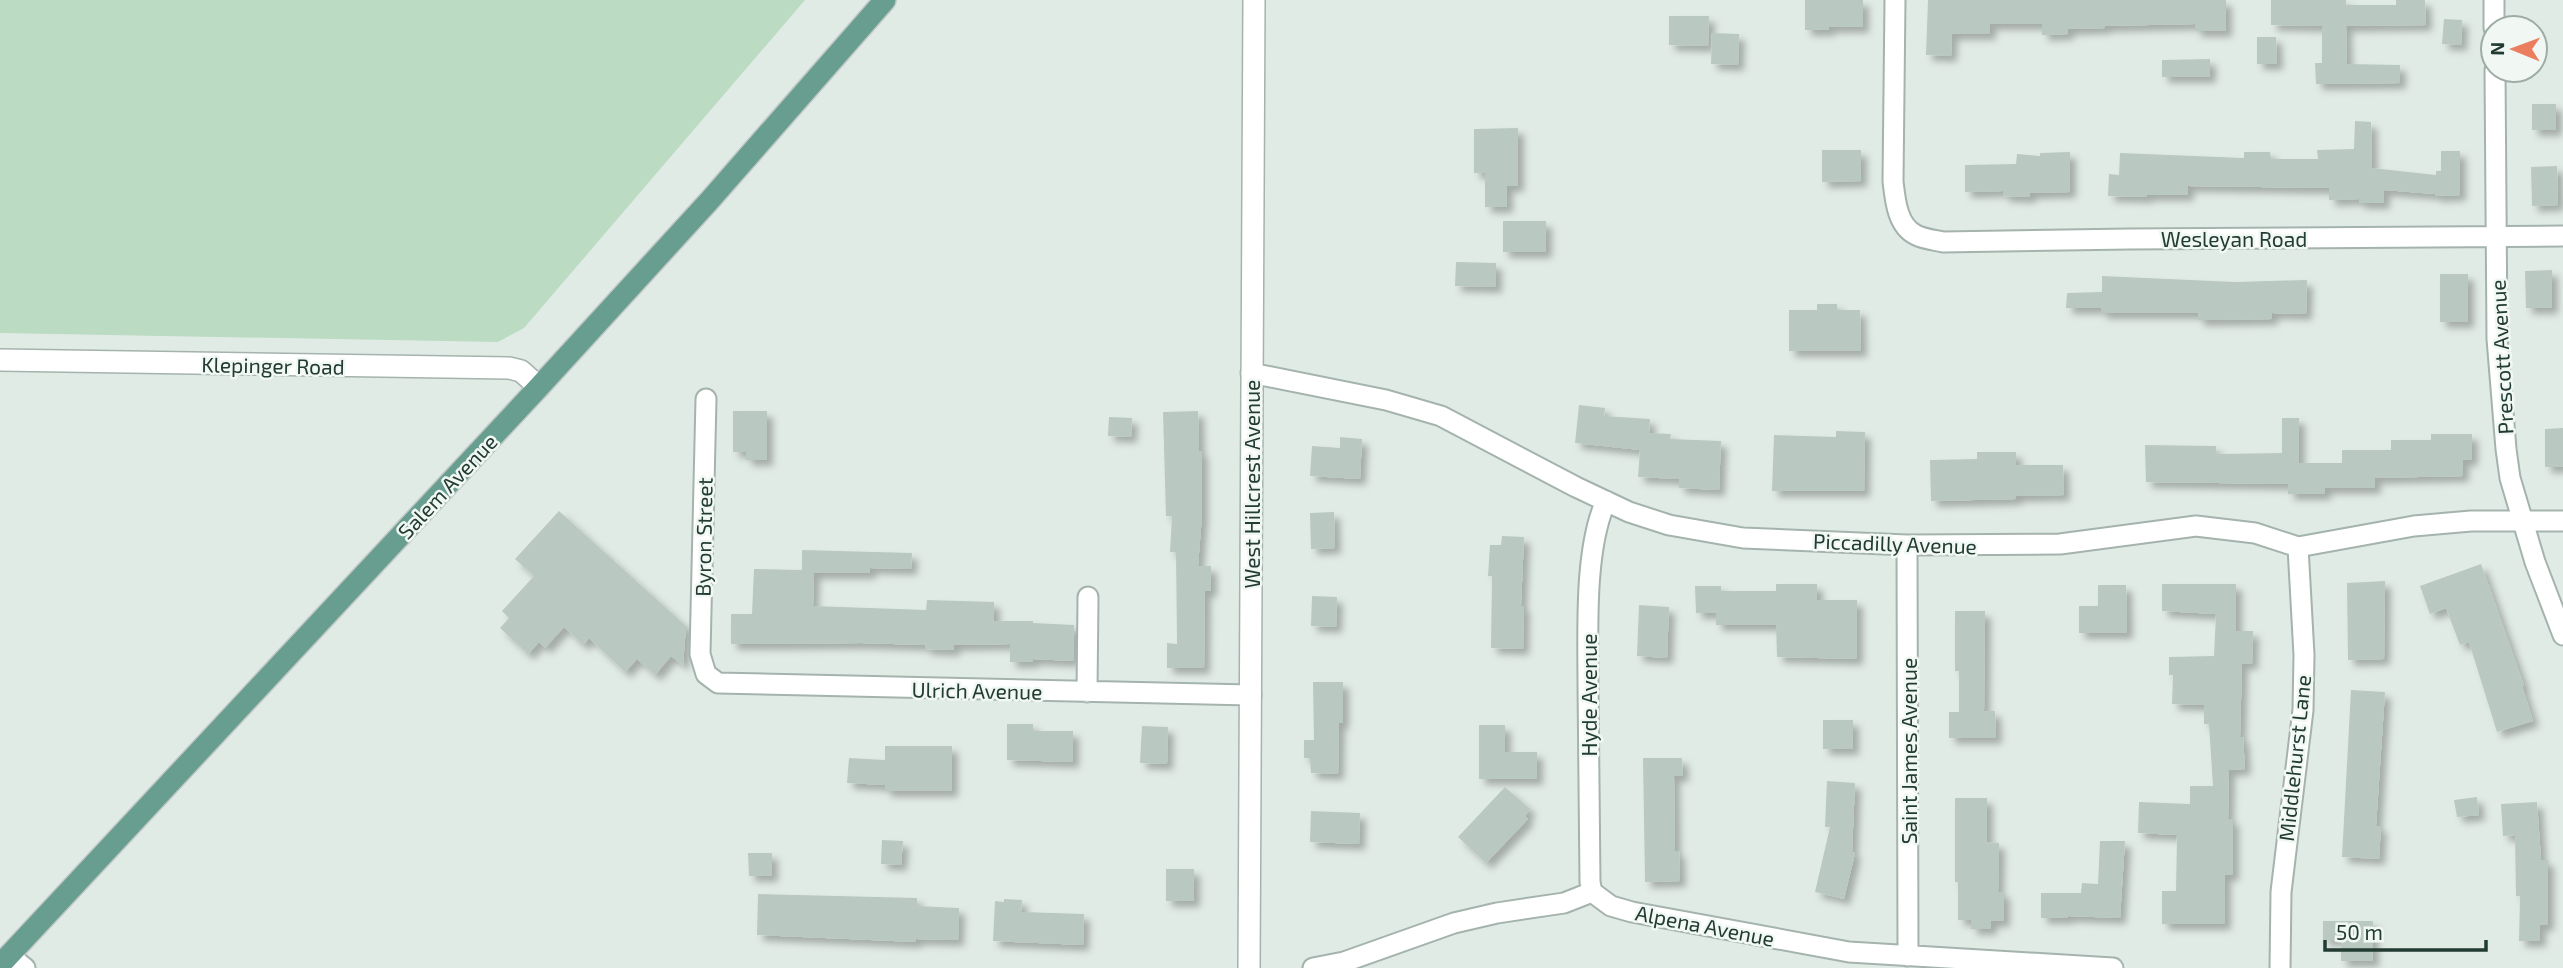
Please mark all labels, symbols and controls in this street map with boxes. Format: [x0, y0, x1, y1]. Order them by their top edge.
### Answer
north arrow [2479, 14, 2549, 84]
text: N [2485, 42, 2508, 56]
street label: Wesleyan Road [2161, 226, 2307, 251]
street label: Prescott Avenue [2484, 279, 2518, 435]
street label: Klepinger Road [201, 351, 345, 379]
street label: West Hillcrest Avenue [1239, 380, 1264, 588]
street label: Salem Avenue [392, 429, 502, 543]
street label: Byron Street [689, 477, 717, 597]
street label: Piccadilly Avenue [1813, 528, 1977, 558]
street label: Hyde Avenue [1576, 634, 1601, 756]
street label: Saint James Avenue [1896, 658, 1921, 844]
street label: Middlehurst Lane [2273, 674, 2315, 842]
street label: Ulrich Avenue [911, 676, 1043, 704]
street label: Alpena Avenue [1633, 899, 1777, 951]
scale bar [2325, 908, 2486, 952]
text: 50 m [2336, 919, 2383, 944]

